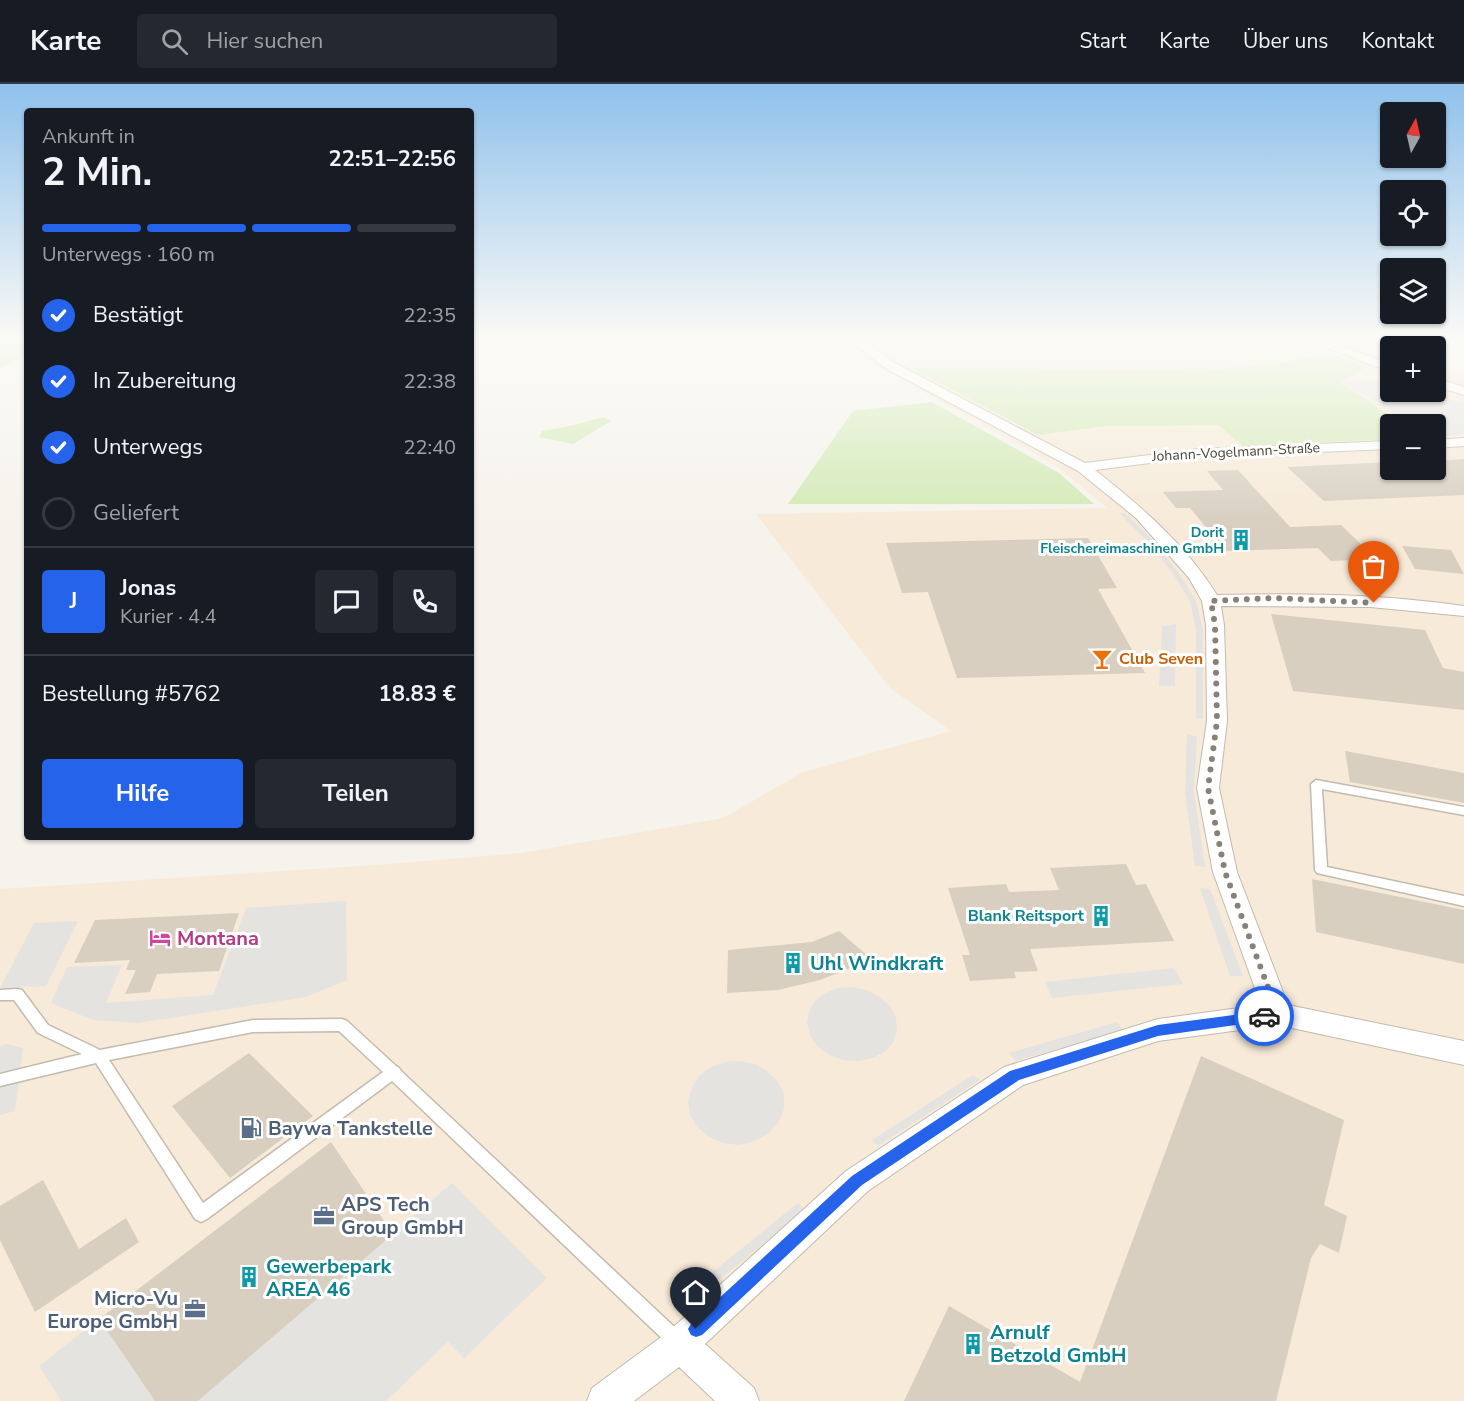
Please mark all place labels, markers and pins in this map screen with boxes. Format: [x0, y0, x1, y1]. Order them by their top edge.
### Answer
place label: Dorit Fleischereimaschinen GmbH [1040, 523, 1225, 558]
building icon: Dorit Fleischereimaschinen GmbH [1229, 528, 1253, 552]
pin [1348, 541, 1399, 603]
bar icon: Club Seven [1090, 647, 1114, 671]
place label: Club Seven [1119, 648, 1203, 670]
building icon: Blank Reitsport [1089, 904, 1113, 928]
place label: Blank Reitsport [968, 905, 1085, 927]
place label: Montana [177, 925, 259, 952]
hotel icon: Montana [148, 926, 172, 950]
place label: Uhl Windkraft [810, 950, 943, 977]
building icon: Uhl Windkraft [781, 951, 805, 975]
place label: Baywa Tankstelle [268, 1115, 433, 1142]
fuel station icon: Baywa Tankstelle [239, 1116, 263, 1140]
place label: APS Tech Group GmbH [341, 1191, 464, 1241]
office icon: APS Tech Group GmbH [312, 1204, 336, 1228]
place label: Gewerbepark AREA 46 [266, 1253, 393, 1303]
building icon: Gewerbepark AREA 46 [237, 1265, 261, 1289]
pin [670, 1267, 721, 1329]
place label: Micro-Vu Europe GmbH [47, 1285, 178, 1335]
office icon: Micro-Vu Europe GmbH [183, 1297, 207, 1321]
place label: Arnulf Betzold GmbH [990, 1319, 1126, 1369]
building icon: Arnulf Betzold GmbH [961, 1332, 985, 1356]

